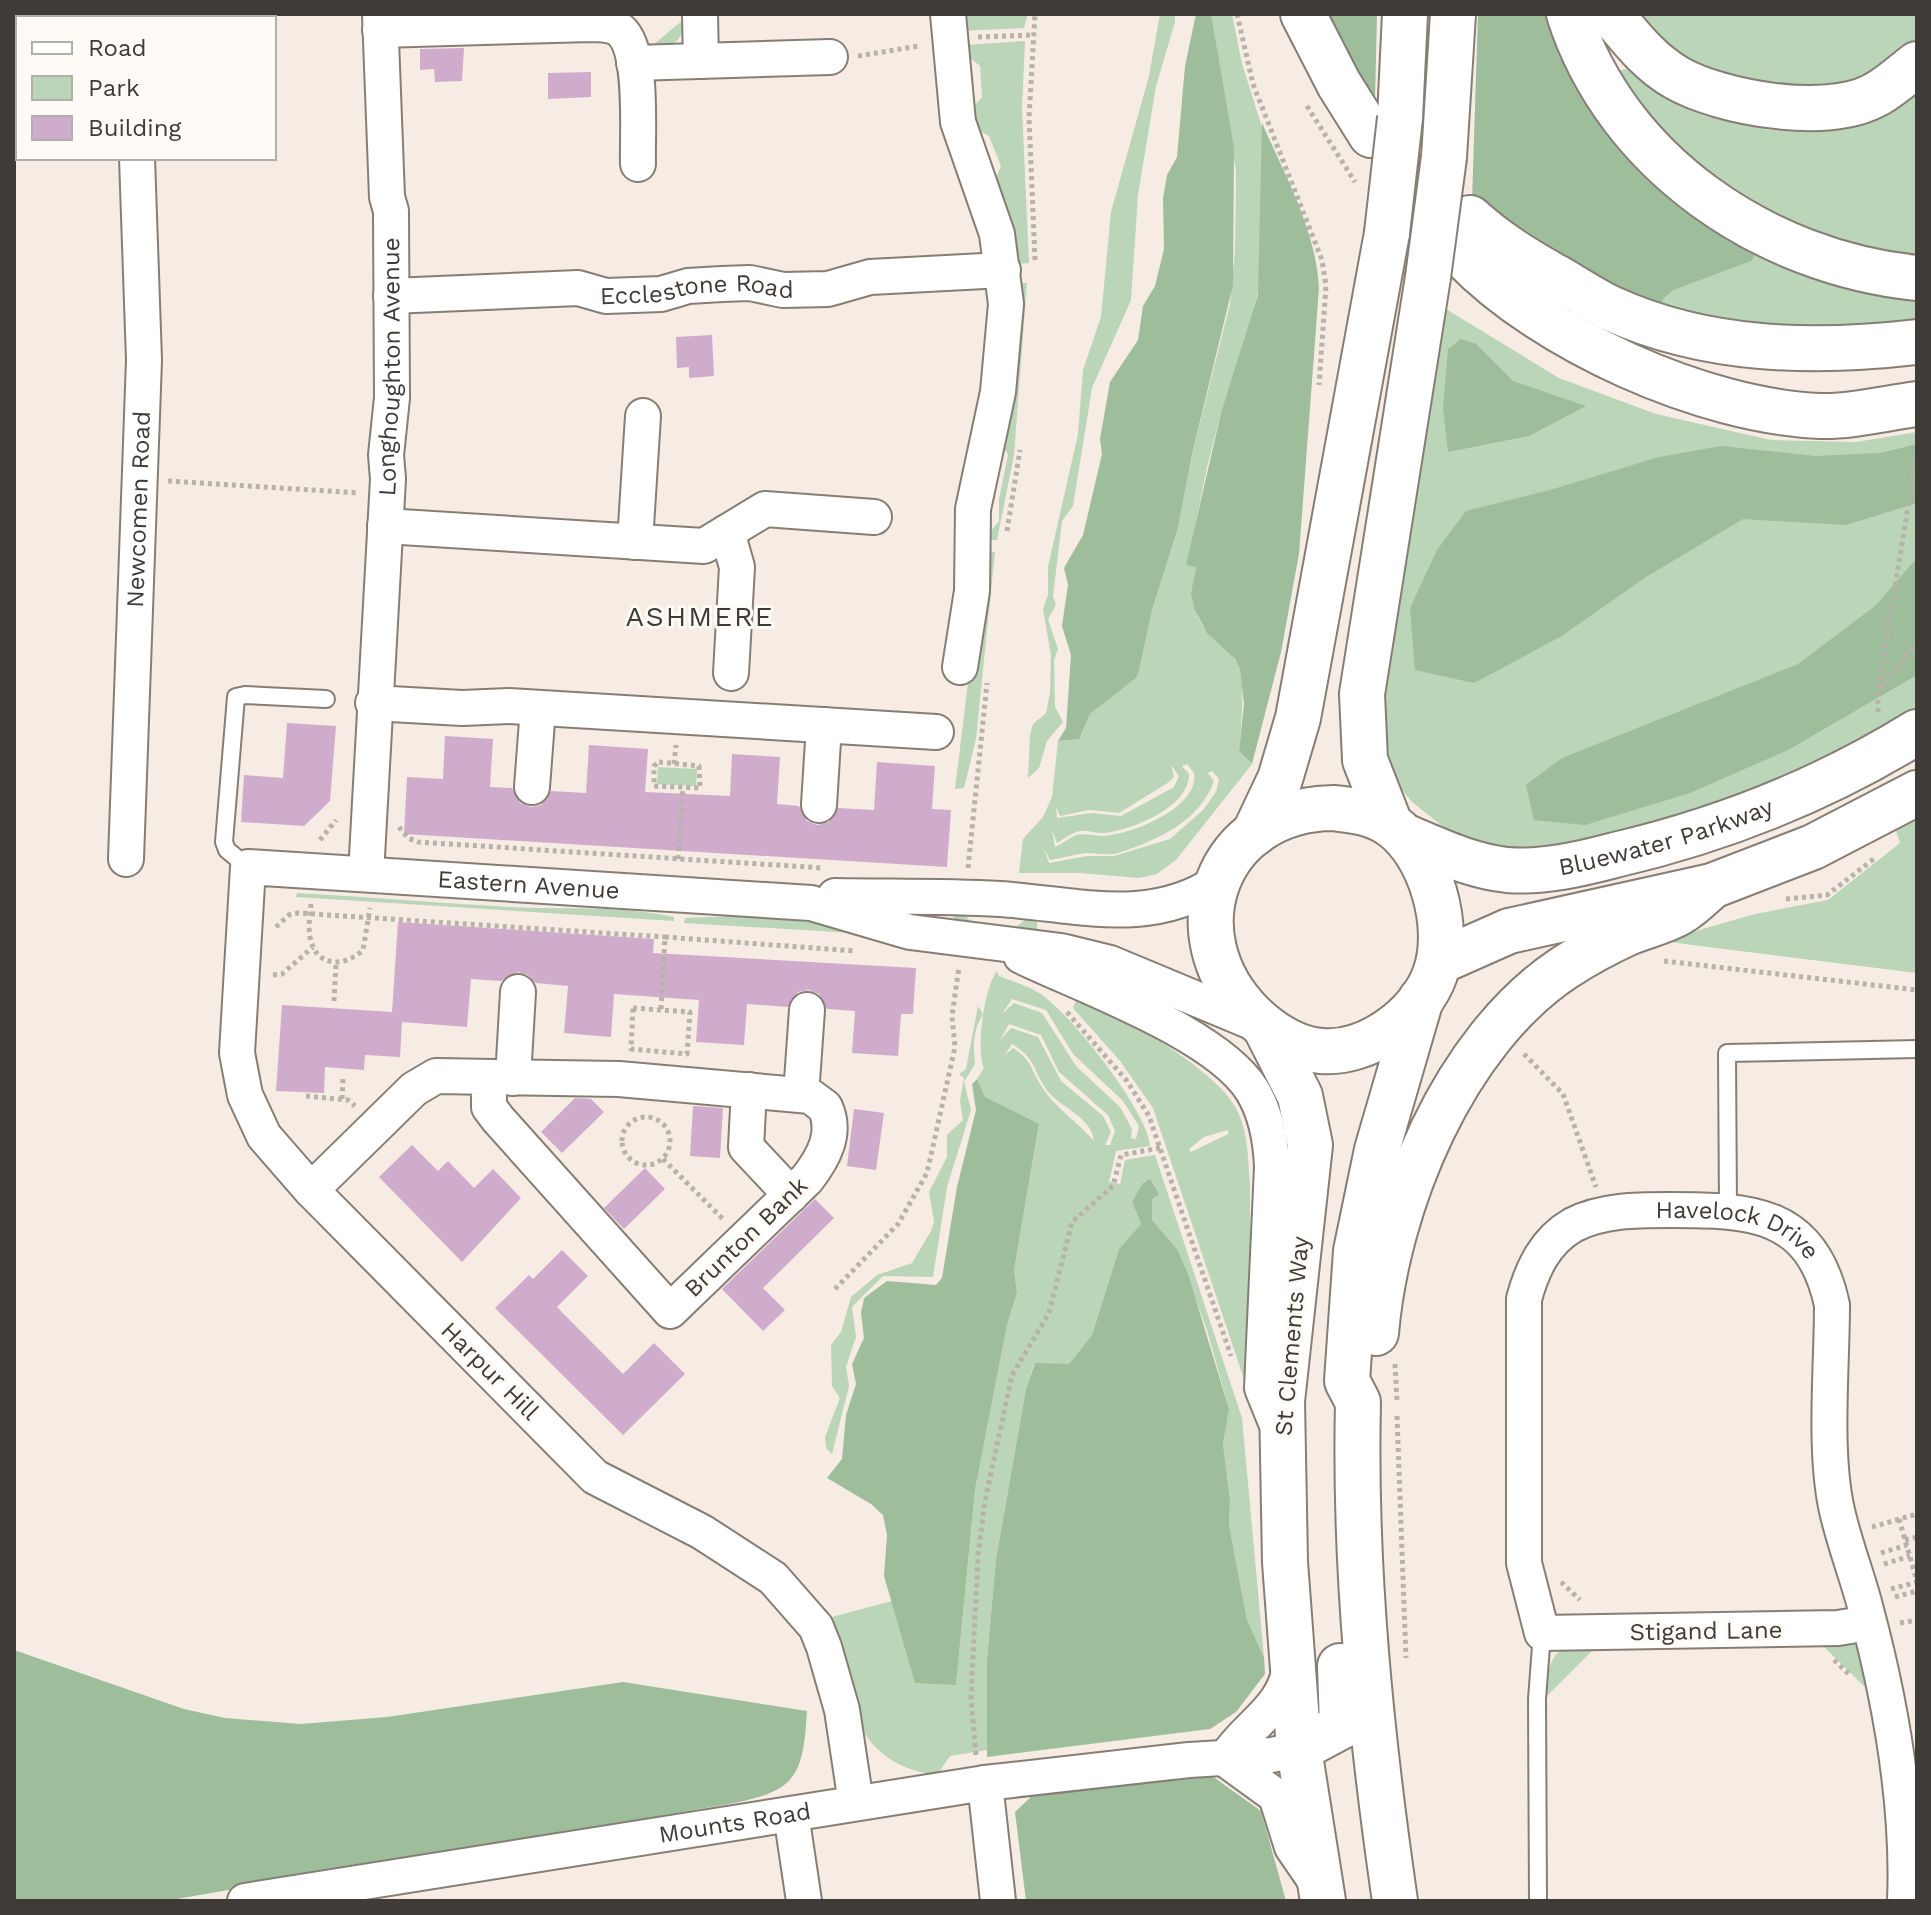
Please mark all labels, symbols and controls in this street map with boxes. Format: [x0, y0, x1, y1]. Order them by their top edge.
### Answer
legend [16, 16, 276, 160]
text: Road [88, 34, 147, 62]
text: Park [88, 74, 140, 102]
text: Building [88, 114, 181, 142]
street label: Longhoughton Avenue [372, 237, 406, 497]
street label: Ecclestone Road [599, 269, 794, 310]
street label: Newcomen Road [121, 410, 156, 608]
district label: ASHMERE [625, 600, 775, 633]
street label: Bluewater Parkway [1556, 792, 1778, 881]
street label: Eastern Avenue [437, 865, 620, 905]
street label: Brunton Bank [679, 1171, 814, 1303]
street label: Havelock Drive [1655, 1196, 1825, 1265]
street label: St Clements Way [1269, 1234, 1315, 1437]
street label: Harpur Hill [435, 1316, 545, 1426]
street label: Stigand Lane [1629, 1616, 1783, 1646]
street label: Mounts Road [657, 1797, 813, 1849]

